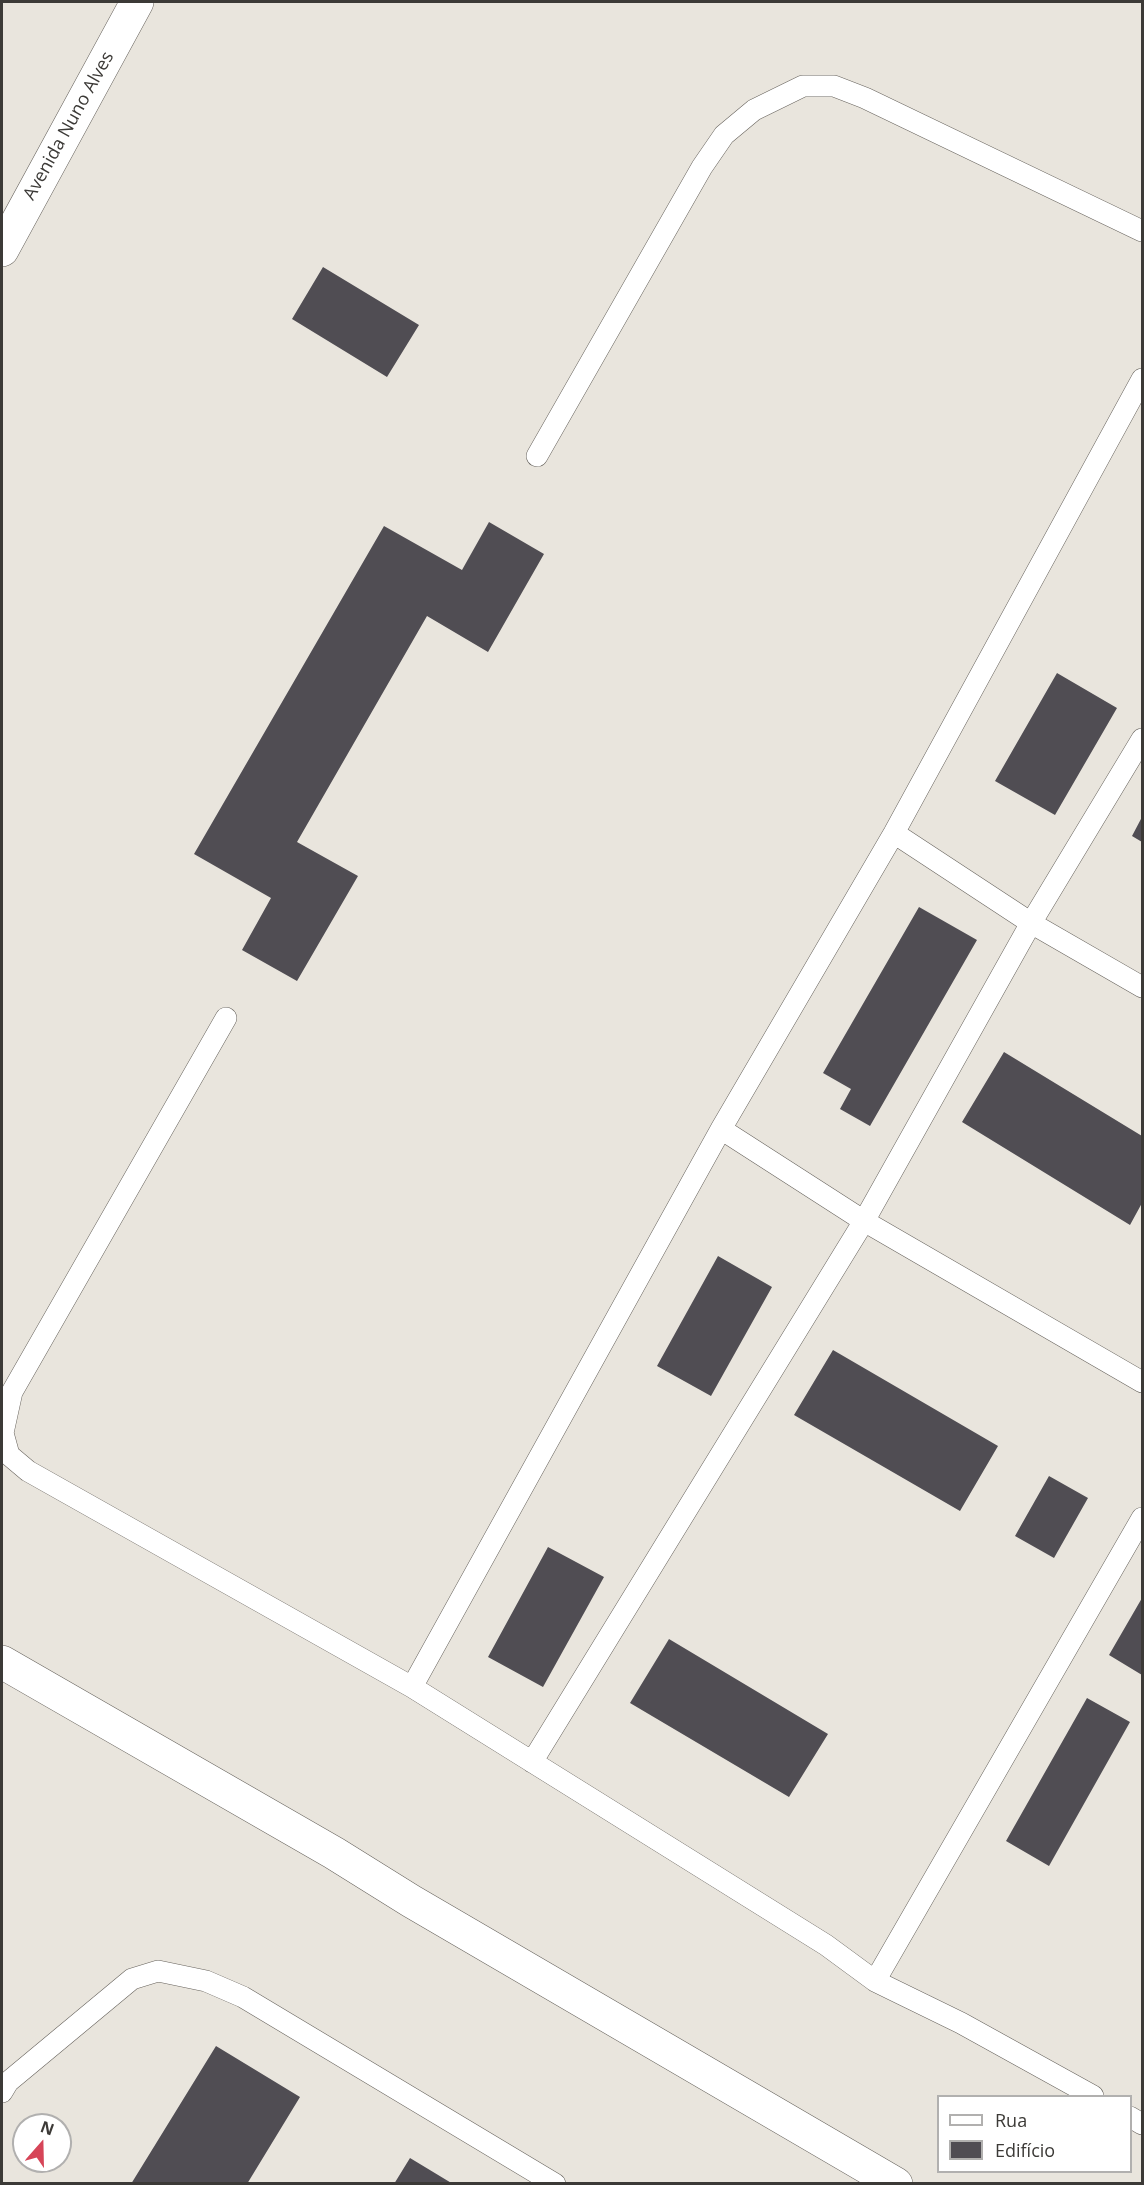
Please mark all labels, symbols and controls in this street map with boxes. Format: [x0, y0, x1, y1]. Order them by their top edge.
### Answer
street label: Avenida Nuno Alves [19, 48, 119, 204]
legend [937, 2095, 1132, 2173]
text: Rua [995, 2108, 1027, 2132]
north arrow [12, 2113, 72, 2173]
text: N [38, 2115, 57, 2141]
text: Edifício [995, 2138, 1055, 2162]

